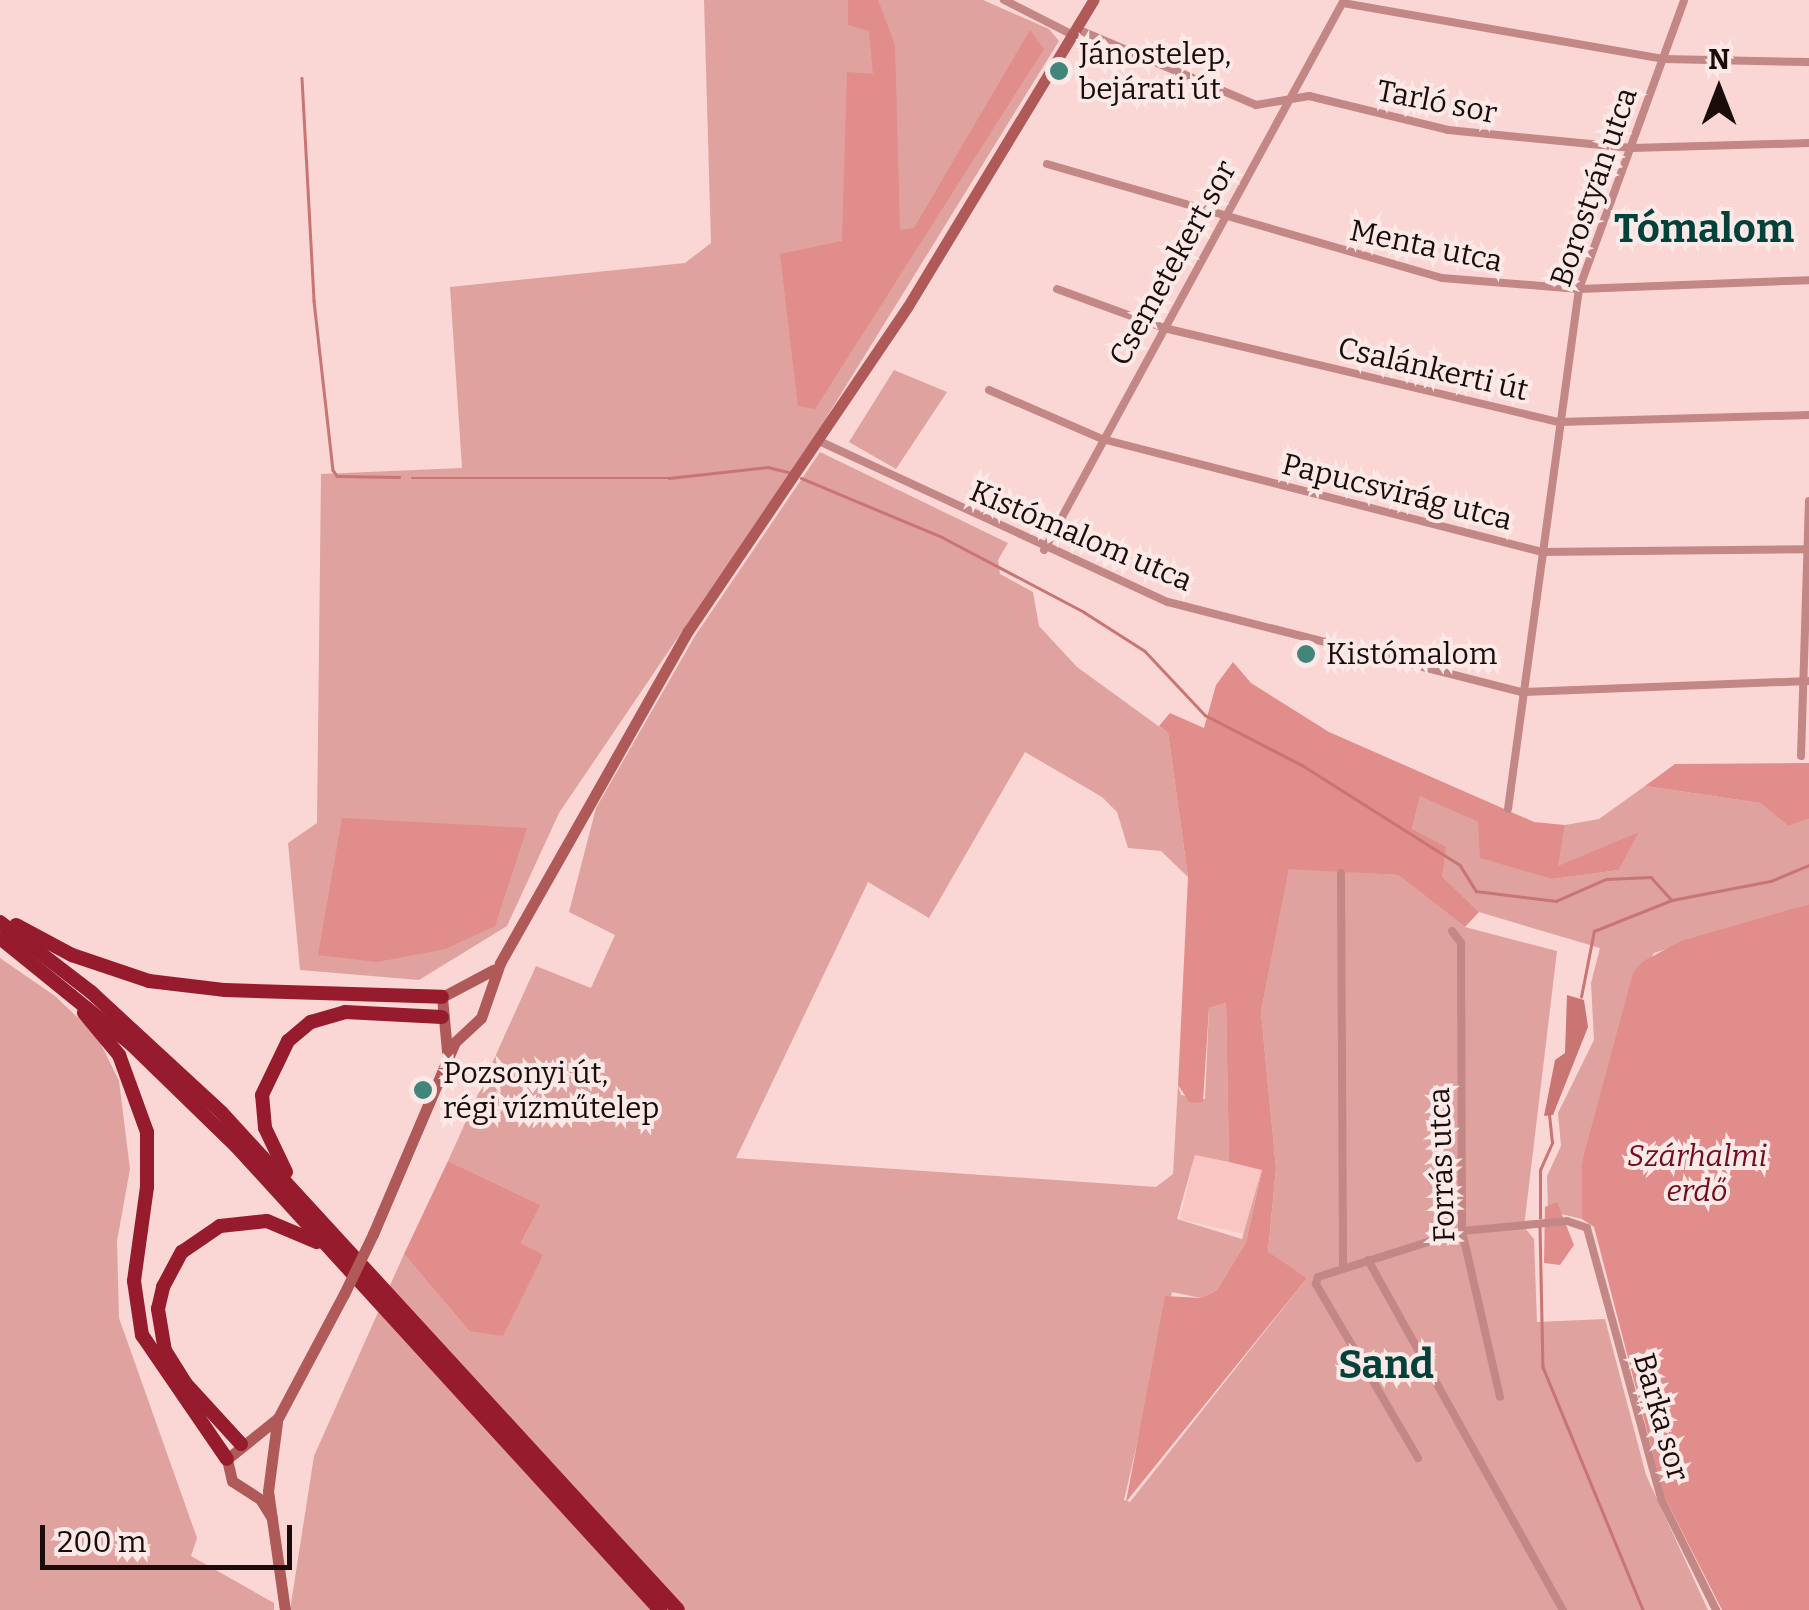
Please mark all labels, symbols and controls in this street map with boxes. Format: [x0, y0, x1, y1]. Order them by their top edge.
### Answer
place label: Jánostelep, bejárati út [1079, 36, 1231, 106]
north arrow [1669, 40, 1769, 140]
text: N [1708, 43, 1730, 76]
marker: Jánostelep, bejárati út [1048, 60, 1070, 82]
street label: Tarló sor [1374, 73, 1500, 131]
street label: Borostyán utca [1543, 83, 1645, 291]
street label: Csemetekert sor [1102, 154, 1244, 372]
district label: Tómalom [1614, 205, 1794, 253]
street label: Menta utca [1346, 212, 1506, 280]
street label: Csalánkerti út [1334, 330, 1532, 408]
street label: Papucsvirág utca [1278, 446, 1516, 538]
street label: Kistómalom utca [965, 473, 1197, 599]
place label: Kistómalom [1326, 636, 1497, 672]
marker: Kistómalom [1295, 643, 1317, 665]
place label: Pozsonyi út, régi vízműtelep [443, 1055, 659, 1126]
marker: Pozsonyi út, régi vízműtelep [412, 1079, 434, 1101]
street label: Forrás utca [1421, 1087, 1463, 1243]
park label: Szárhalmi erdő [1627, 1138, 1767, 1208]
district label: Sand [1338, 1341, 1434, 1389]
street label: Barka sor [1626, 1349, 1696, 1485]
scale bar [45, 1505, 298, 1567]
text: 200 m [57, 1524, 146, 1560]

